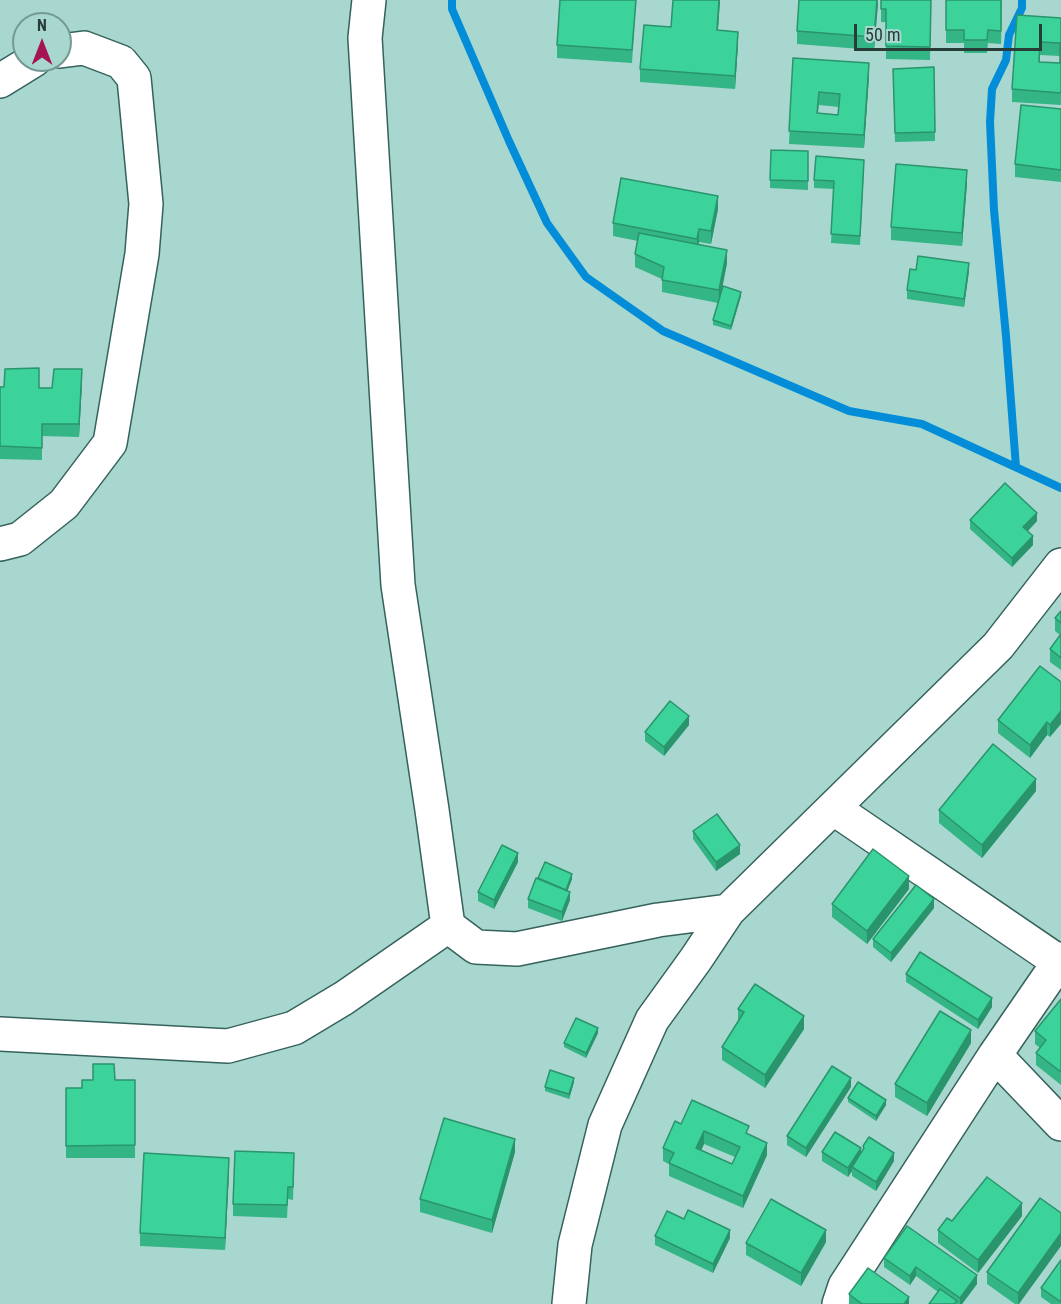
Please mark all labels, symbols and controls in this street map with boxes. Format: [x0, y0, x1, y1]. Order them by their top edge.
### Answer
north arrow [12, 12, 72, 72]
scale bar [857, 12, 1044, 50]
text: N [37, 16, 47, 35]
text: 50 m [865, 24, 900, 45]

